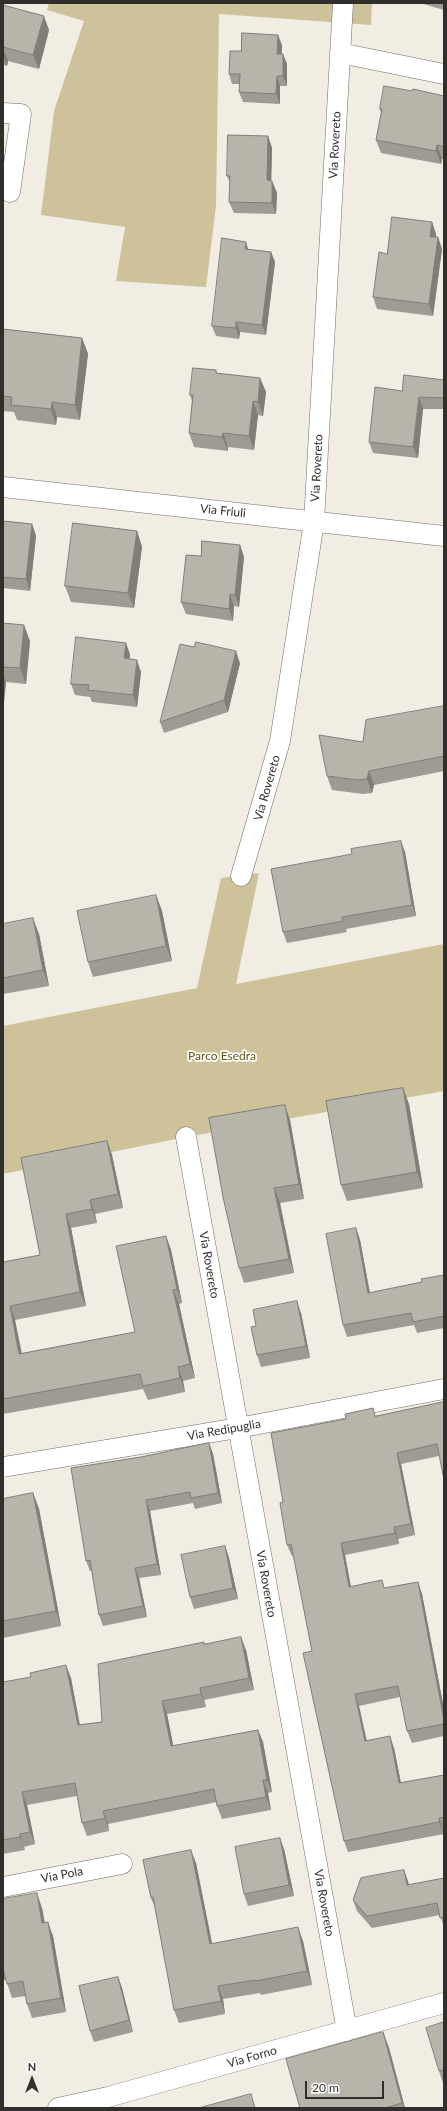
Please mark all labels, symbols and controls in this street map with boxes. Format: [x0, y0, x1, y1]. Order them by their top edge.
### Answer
street label: Via Rovereto [326, 111, 344, 179]
street label: Via Rovereto [308, 434, 326, 502]
street label: Via Friuli [199, 501, 247, 521]
street label: Via Rovereto [251, 753, 283, 823]
park label: Parco Esedra [188, 1049, 256, 1063]
street label: Via Rovereto [196, 1230, 222, 1300]
street label: Via Redipuglia [186, 1416, 262, 1444]
street label: Via Rovereto [253, 1549, 279, 1619]
street label: Via Pola [40, 1864, 84, 1886]
street label: Via Rovereto [311, 1868, 337, 1938]
street label: Via Forno [226, 2043, 278, 2071]
north arrow [12, 2059, 52, 2099]
text: N [28, 2060, 36, 2073]
scale bar [307, 2073, 386, 2099]
text: 20 m [312, 2080, 339, 2095]

